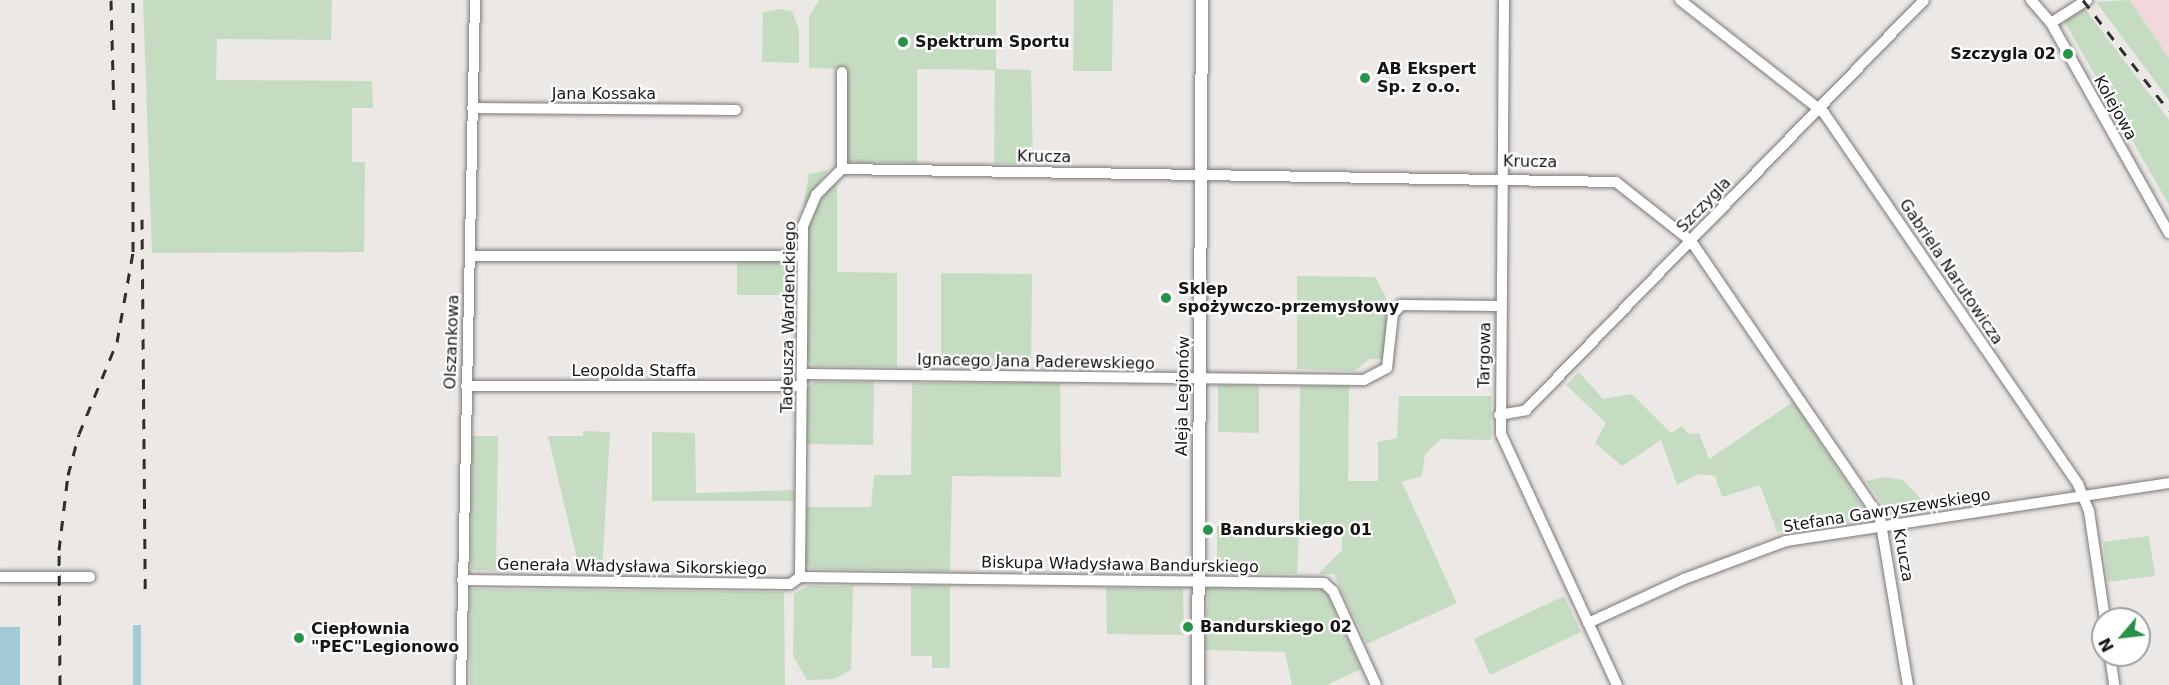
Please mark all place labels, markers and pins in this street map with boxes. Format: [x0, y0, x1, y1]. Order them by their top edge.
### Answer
place label: Spektrum Sportu [915, 32, 1070, 52]
marker: Spektrum Sportu [896, 35, 910, 49]
place label: Szczygla 02 [1950, 44, 2056, 64]
marker: Szczygla 02 [2061, 47, 2075, 61]
place label: AB Ekspert Sp. z o.o. [1377, 59, 1476, 97]
marker: AB Ekspert Sp. z o.o. [1358, 71, 1372, 85]
place label: Sklep spożywczo-przemysłowy [1178, 279, 1399, 317]
marker: Sklep spożywczo-przemysłowy [1159, 291, 1173, 305]
place label: Bandurskiego 01 [1220, 520, 1372, 540]
marker: Bandurskiego 01 [1201, 523, 1215, 537]
place label: Bandurskiego 02 [1200, 617, 1352, 637]
place label: Ciepłownia "PEC"Legionowo [311, 619, 459, 657]
marker: Bandurskiego 02 [1181, 620, 1195, 634]
marker: Ciepłownia "PEC"Legionowo [292, 631, 306, 645]

